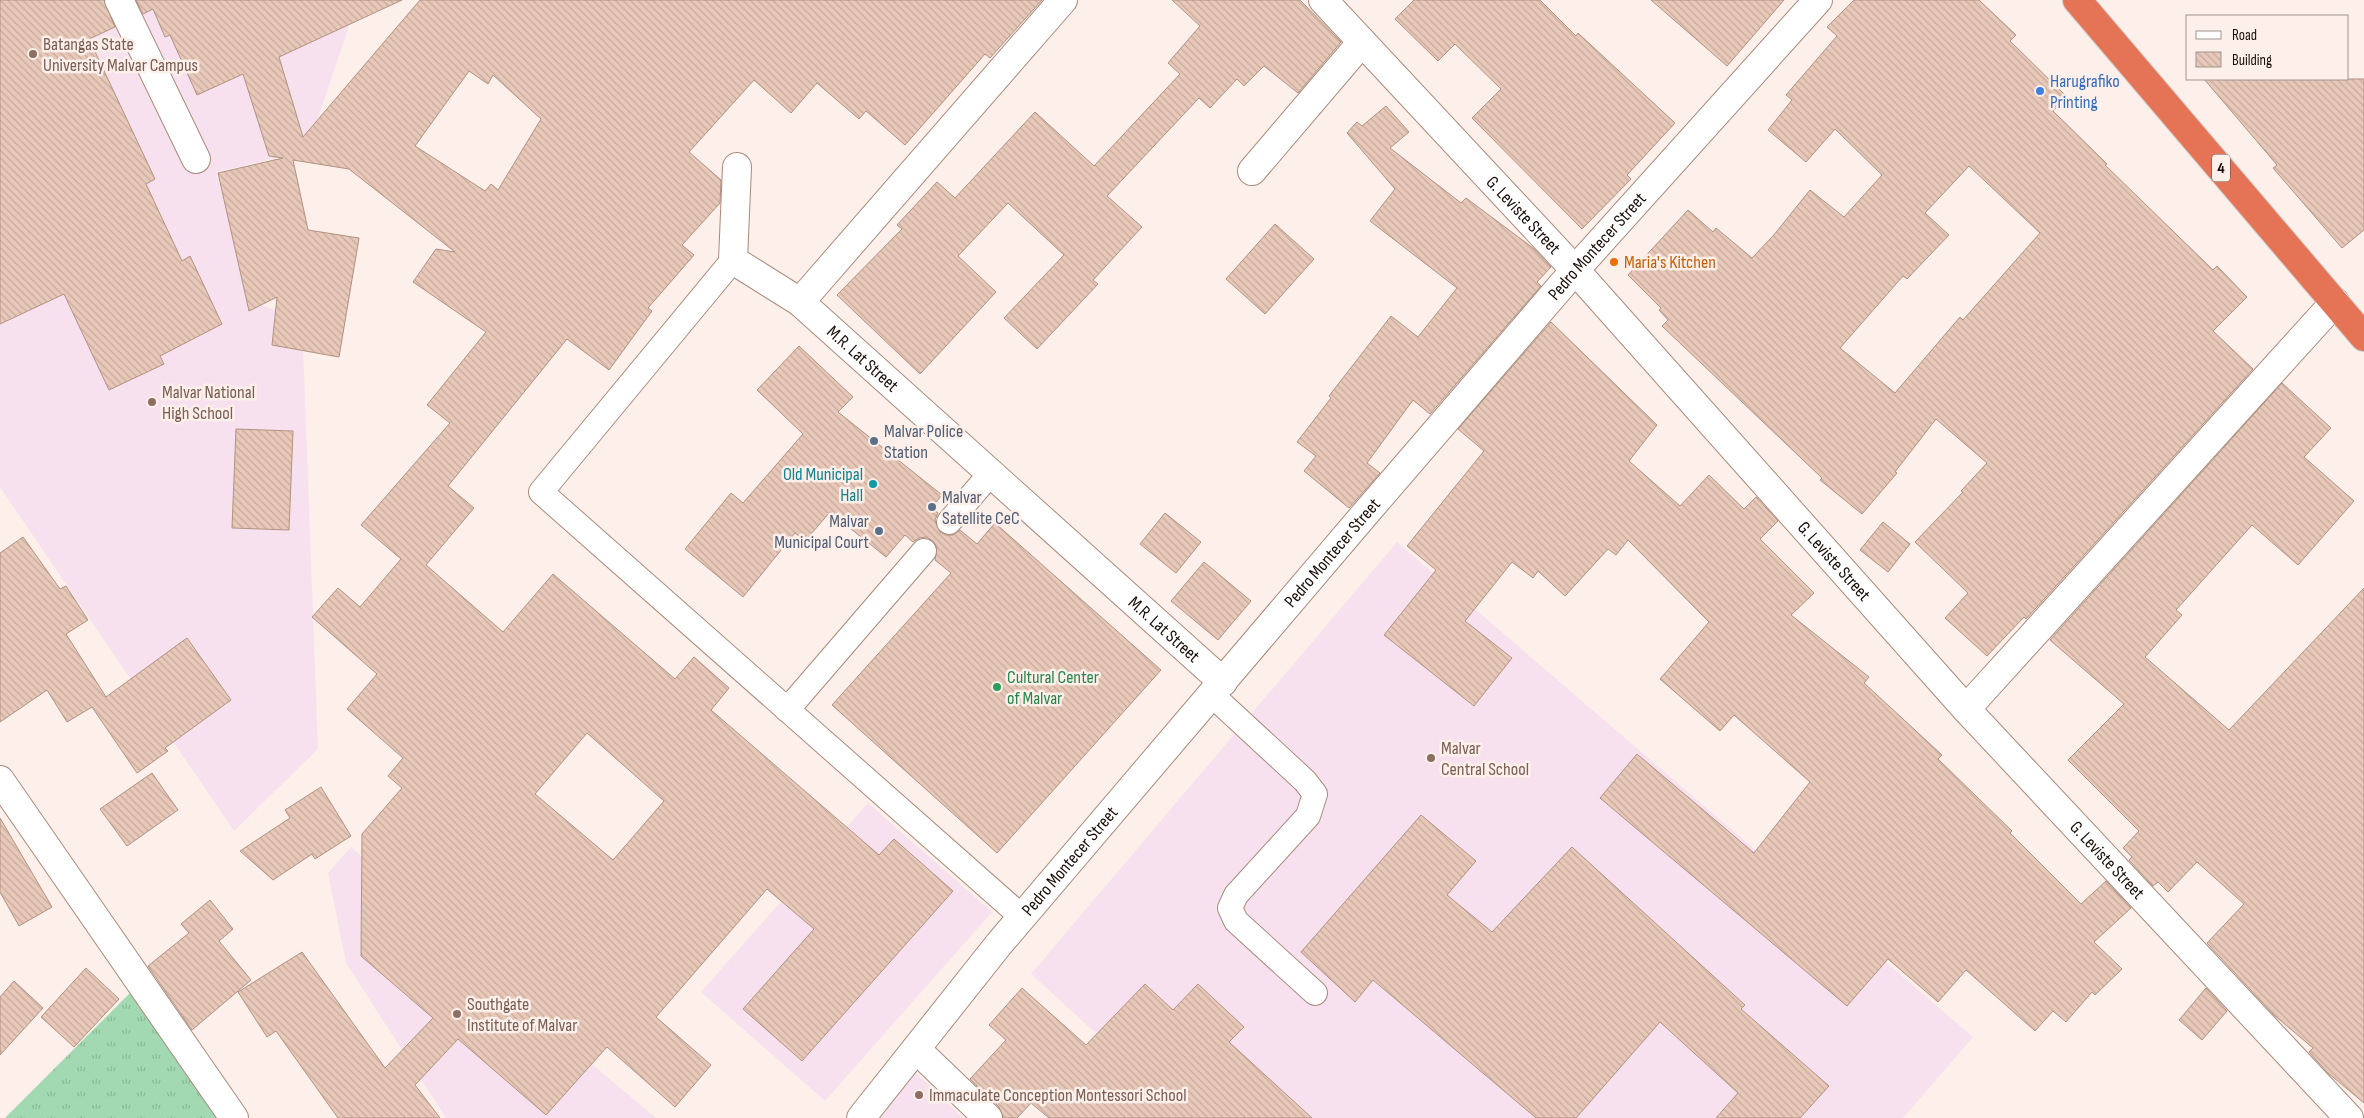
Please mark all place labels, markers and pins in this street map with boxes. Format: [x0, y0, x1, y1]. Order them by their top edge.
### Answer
place label: Batangas State University Malvar Campus [43, 34, 198, 76]
marker: Batangas State University Malvar Campus [27, 48, 39, 60]
place label: Harugrafiko Printing [2050, 71, 2120, 113]
marker: Harugrafiko Printing [2034, 85, 2046, 97]
place label: Maria's Kitchen [1624, 252, 1716, 273]
marker: Maria's Kitchen [1608, 256, 1620, 268]
place label: Malvar National High School [162, 382, 255, 424]
marker: Malvar National High School [146, 396, 158, 408]
place label: Malvar Police Station [884, 421, 963, 463]
marker: Malvar Police Station [868, 435, 880, 447]
place label: Old Municipal Hall [783, 464, 863, 506]
marker: Old Municipal Hall [867, 478, 879, 490]
place label: Malvar Satellite CeC [942, 487, 1020, 529]
marker: Malvar Satellite CeC [926, 501, 938, 513]
place label: Malvar Municipal Court [774, 511, 870, 553]
marker: Malvar Municipal Court [873, 525, 885, 537]
place label: Cultural Center of Malvar [1007, 667, 1099, 709]
marker: Cultural Center of Malvar [991, 681, 1003, 693]
place label: Malvar Central School [1441, 738, 1529, 780]
marker: Malvar Central School [1425, 752, 1437, 764]
place label: Southgate Institute of Malvar [467, 994, 577, 1036]
marker: Southgate Institute of Malvar [451, 1008, 463, 1020]
place label: Immaculate Conception Montessori School [929, 1085, 1187, 1106]
marker: Immaculate Conception Montessori School [913, 1089, 925, 1101]

